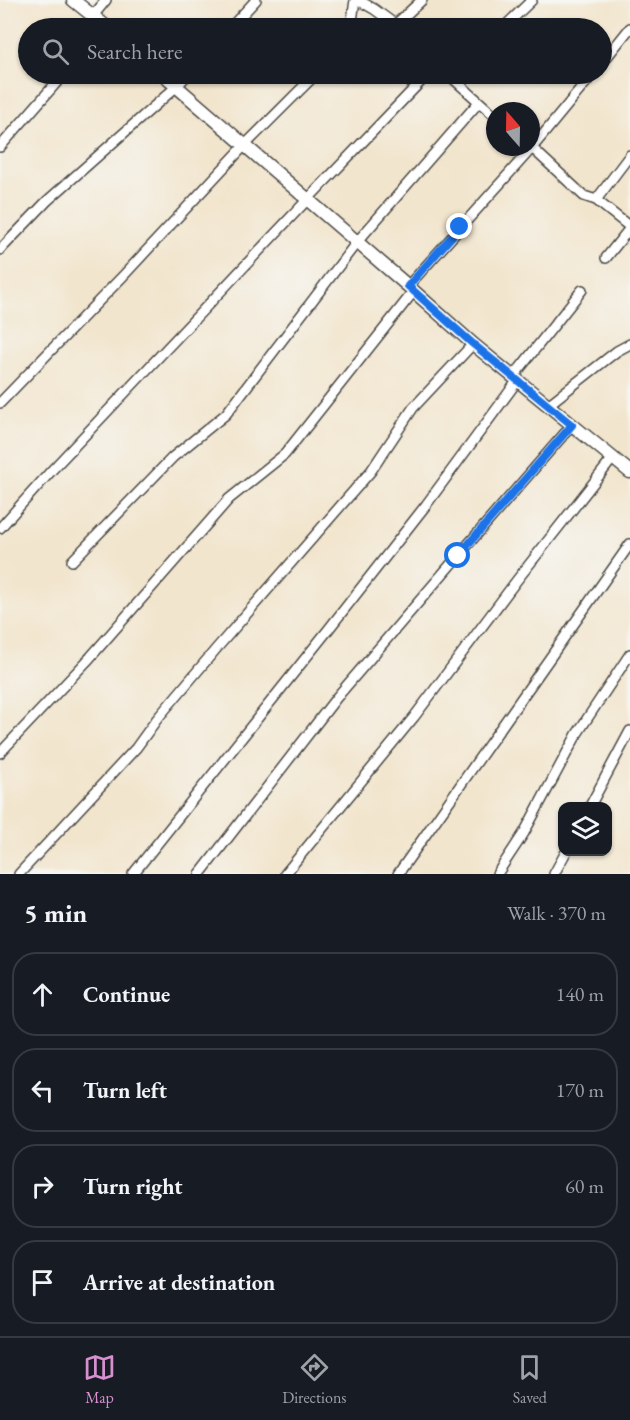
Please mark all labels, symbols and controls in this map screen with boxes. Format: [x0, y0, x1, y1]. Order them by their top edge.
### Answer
search box [18, 18, 612, 84]
icon: search [39, 35, 72, 68]
text: Search here [87, 37, 182, 66]
north arrow [486, 102, 540, 156]
route end [446, 213, 472, 239]
route start [444, 542, 470, 568]
map controls [558, 802, 612, 856]
button: layers [558, 802, 612, 856]
text: 5 min [24, 896, 87, 930]
text: Walk · 370 m [507, 900, 606, 926]
icon: ahead [26, 978, 59, 1011]
text: Continue [83, 980, 170, 1009]
text: 140 m [556, 981, 604, 1007]
icon: left [26, 1074, 59, 1107]
text: Turn left [83, 1076, 167, 1105]
text: 170 m [556, 1077, 604, 1103]
icon: right [26, 1170, 59, 1203]
text: Turn right [83, 1172, 182, 1201]
text: 60 m [565, 1173, 604, 1199]
icon: arrive [26, 1266, 59, 1299]
text: Arrive at destination [83, 1268, 275, 1297]
tab: Map [83, 1351, 116, 1408]
tab: Directions [282, 1351, 347, 1408]
tab: Saved [513, 1351, 547, 1408]

